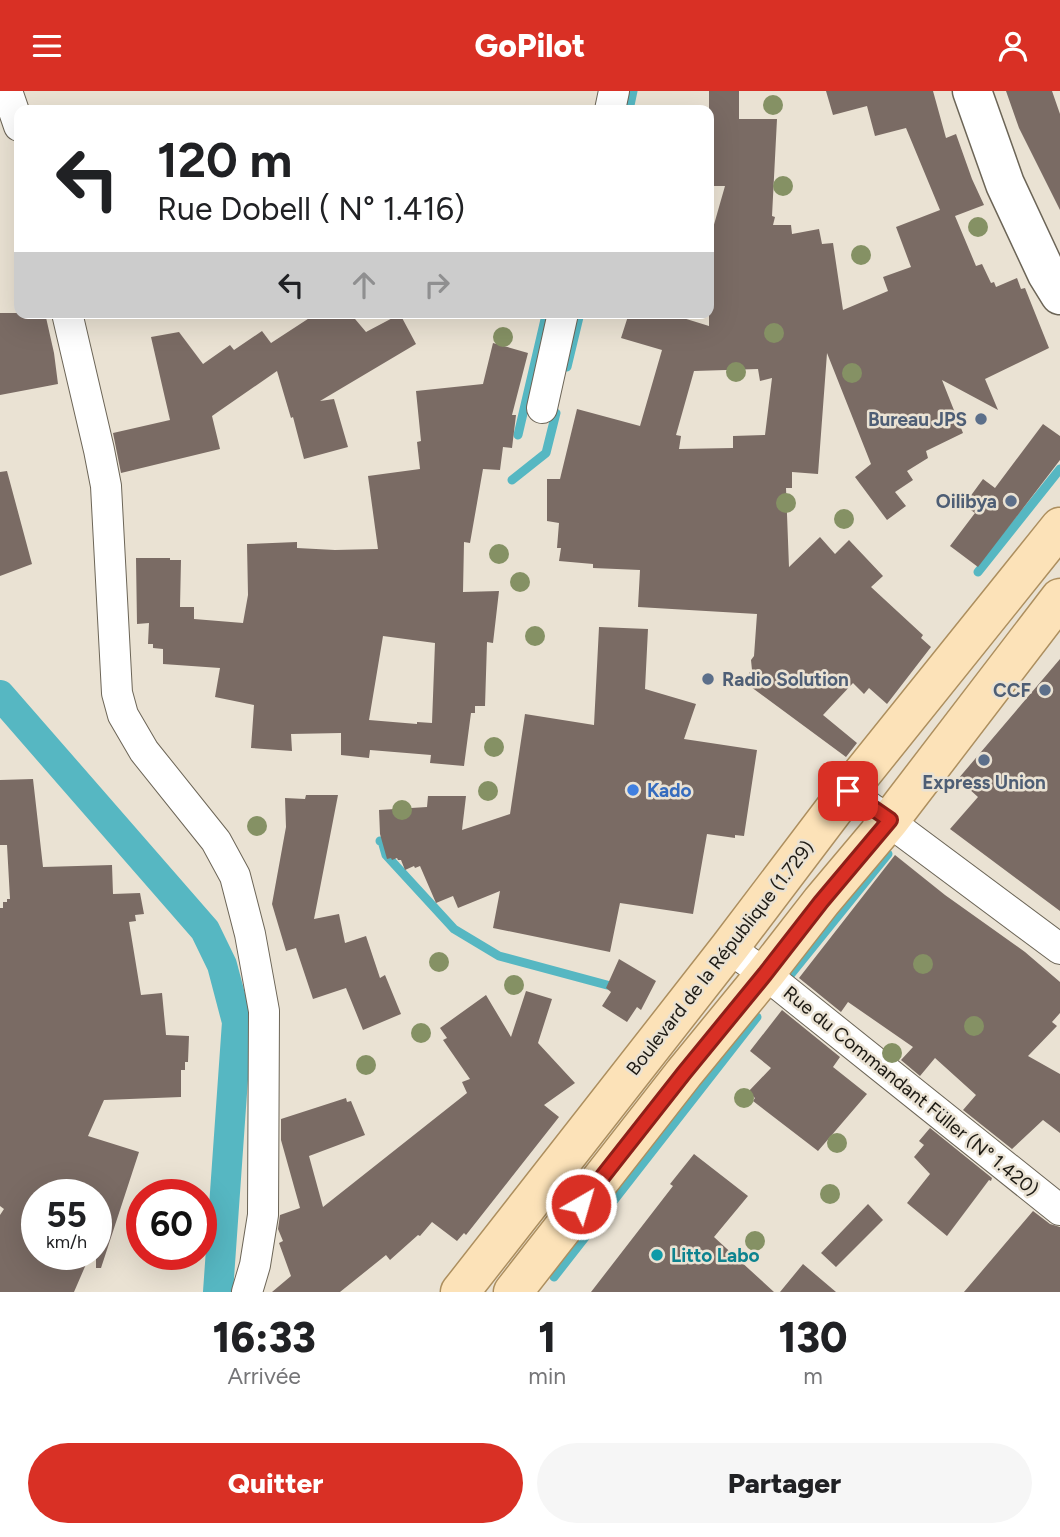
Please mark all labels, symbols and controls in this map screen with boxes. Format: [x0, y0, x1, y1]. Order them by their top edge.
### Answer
icon: menu [28, 27, 66, 65]
text: GoPilot [475, 27, 585, 65]
icon: person [994, 27, 1032, 65]
text: 120 m [157, 130, 292, 189]
icon: left [42, 133, 133, 224]
text: Rue Dobell ( N° 1.416) [157, 190, 465, 228]
icon: left [272, 266, 310, 304]
icon: ahead [345, 266, 383, 304]
icon: right [418, 266, 456, 304]
place label: Bureau JPS [868, 408, 967, 431]
marker: Bureau JPS [973, 411, 989, 427]
place label: Oilibya [936, 490, 997, 513]
marker: Oilibya [1003, 493, 1019, 509]
place label: Radio Solution [722, 668, 849, 691]
marker: Radio Solution [700, 671, 716, 687]
place label: CCF [993, 679, 1031, 702]
marker: CCF [1037, 682, 1053, 698]
marker: Express Union [976, 752, 992, 768]
pin [818, 761, 878, 821]
place label: Express Union [922, 771, 1046, 794]
icon: arrive [829, 772, 867, 810]
place label: Kado [647, 779, 692, 802]
marker: Kado [625, 782, 641, 798]
street label: Boulevard de la République (1.729) [621, 836, 819, 1080]
street label: Rue du Commandant Füller (N° 1.420) [779, 981, 1043, 1201]
position arrow [544, 1167, 618, 1241]
speed limit sign: 60 [126, 1179, 217, 1270]
text: 55 [46, 1194, 87, 1236]
text: km/h [46, 1231, 87, 1253]
place label: Litto Labo [671, 1244, 760, 1267]
marker: Litto Labo [649, 1247, 665, 1263]
text: 16:33 [213, 1312, 316, 1363]
text: 1 [538, 1312, 556, 1363]
text: 130 [779, 1312, 847, 1363]
text: Arrivée [228, 1362, 301, 1390]
text: min [528, 1362, 566, 1390]
text: m [803, 1362, 823, 1390]
button: Quitter [28, 1443, 523, 1523]
button: Partager [537, 1443, 1032, 1523]

